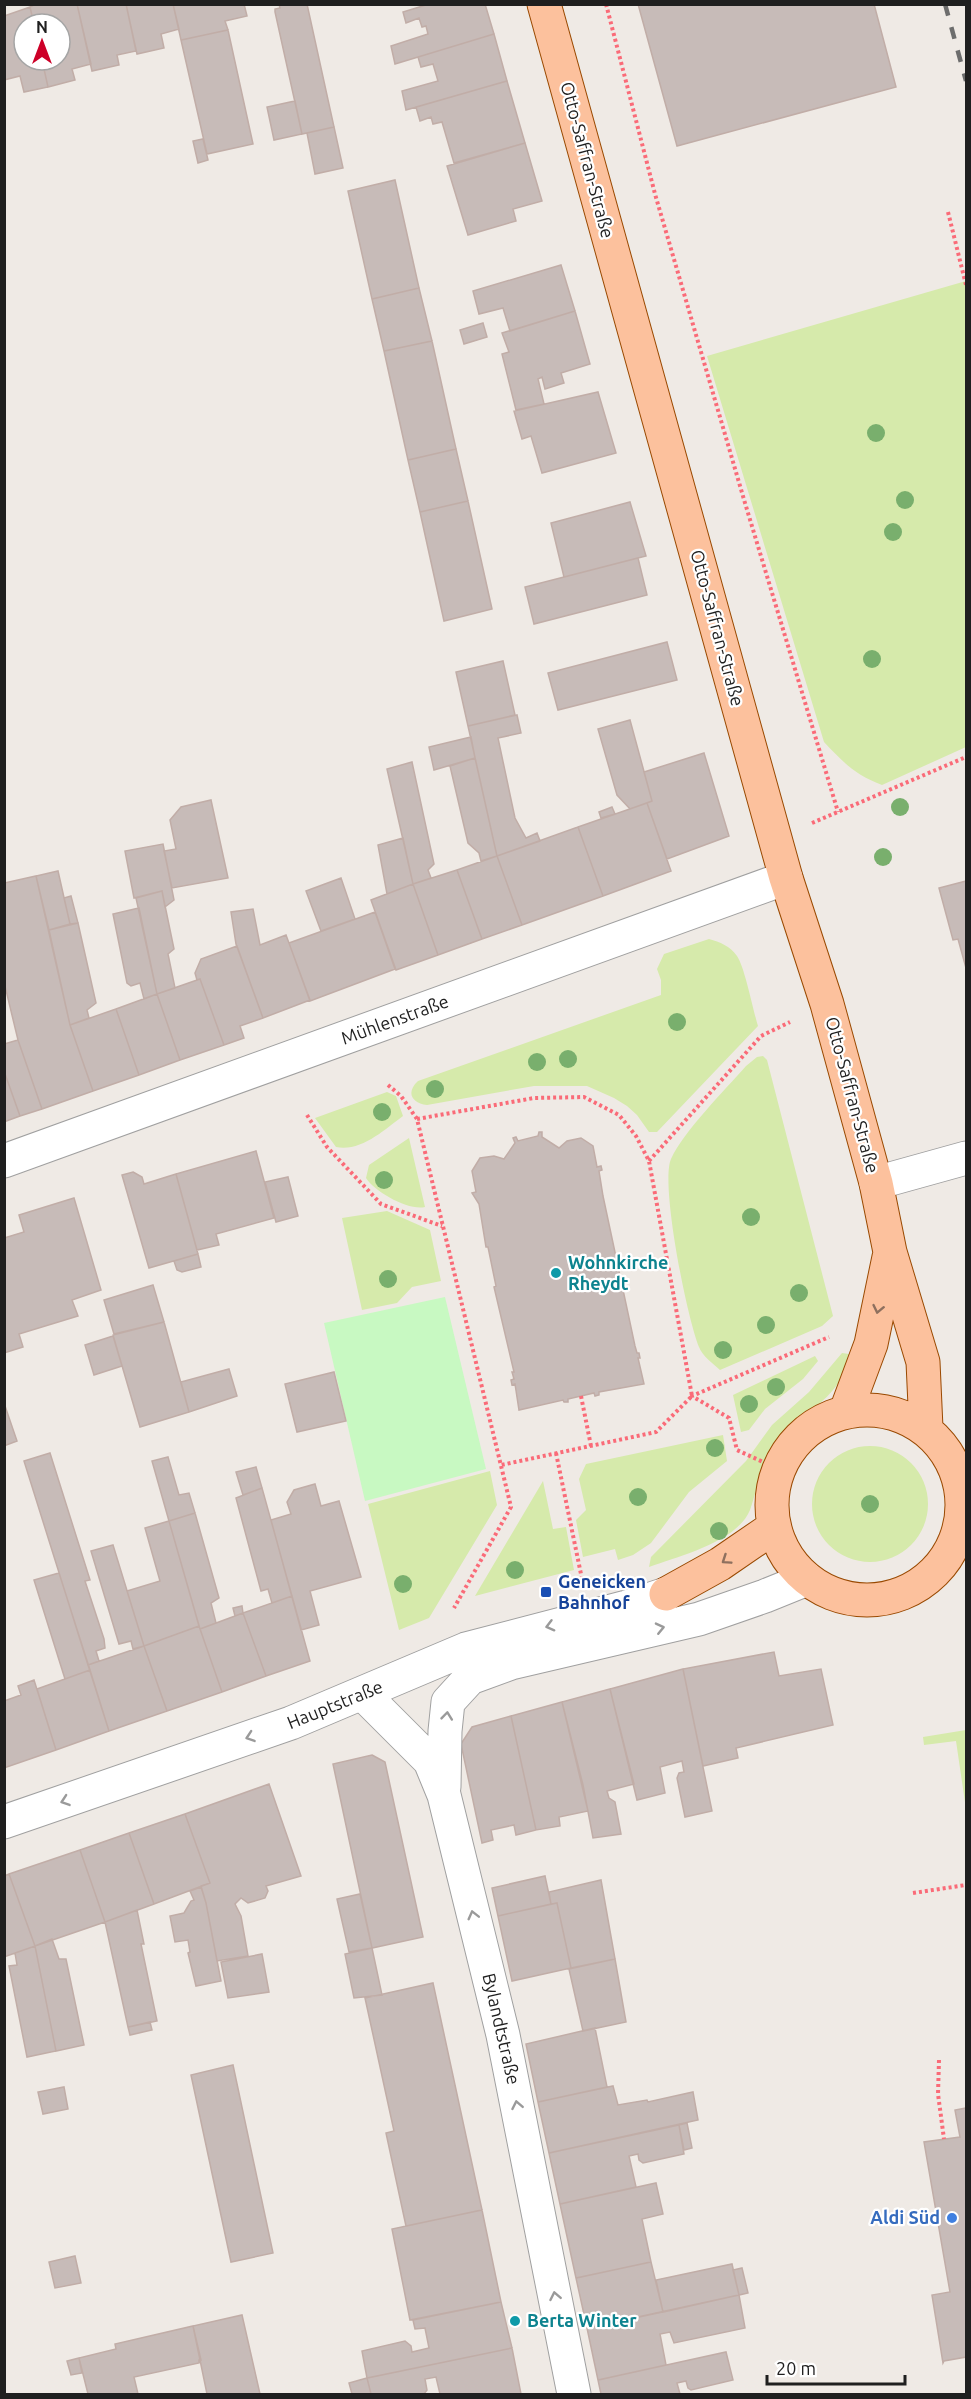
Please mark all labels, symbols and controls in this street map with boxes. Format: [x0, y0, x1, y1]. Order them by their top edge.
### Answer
north arrow [12, 12, 72, 72]
text: N [36, 18, 48, 36]
street label: Otto-Saffran-Straße [557, 79, 618, 240]
street label: Otto-Saffran-Straße [687, 547, 748, 708]
street label: Mühlenstraße [338, 990, 451, 1048]
street label: Otto-Saffran-Straße [822, 1014, 883, 1175]
place label: Wohnkirche Rheydt [568, 1252, 668, 1293]
marker: Wohnkirche Rheydt [549, 1266, 563, 1280]
one-way arrow [872, 1304, 885, 1314]
one-way arrow [722, 1552, 732, 1564]
place label: Geneicken Bahnhof [558, 1571, 646, 1612]
marker: Geneicken Bahnhof [539, 1585, 553, 1599]
one-way arrow [545, 1619, 556, 1631]
one-way arrow [655, 1623, 665, 1636]
street label: Hauptstraße [284, 1676, 385, 1732]
one-way arrow [440, 1711, 453, 1720]
one-way arrow [245, 1730, 256, 1743]
one-way arrow [60, 1794, 71, 1807]
one-way arrow [468, 1910, 481, 1920]
street label: Bylandtstraße [479, 1971, 525, 2086]
one-way arrow [511, 2100, 524, 2110]
place label: Aldi Süd [870, 2207, 940, 2227]
marker: Aldi Süd [945, 2211, 959, 2225]
one-way arrow [549, 2291, 562, 2301]
place label: Berta Winter [527, 2310, 637, 2330]
marker: Berta Winter [508, 2314, 522, 2328]
scale bar [767, 2348, 905, 2386]
text: 20 m [776, 2358, 816, 2378]

